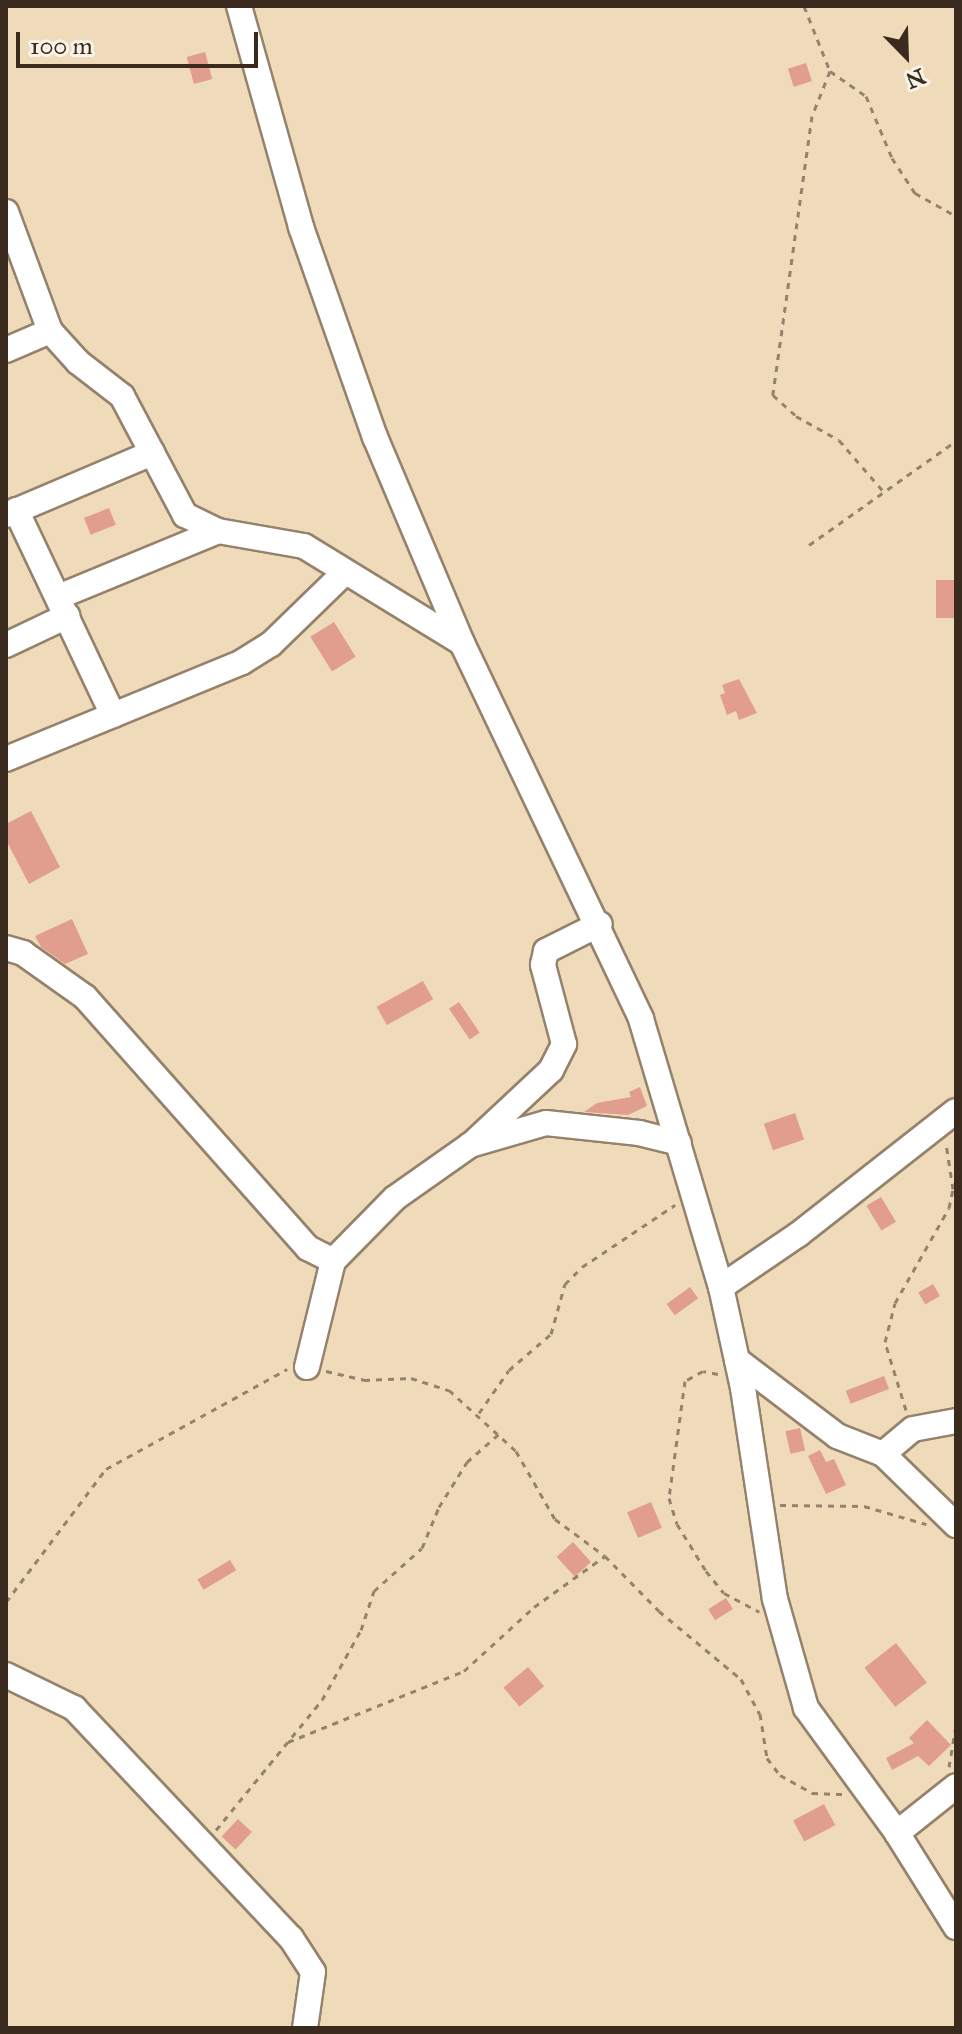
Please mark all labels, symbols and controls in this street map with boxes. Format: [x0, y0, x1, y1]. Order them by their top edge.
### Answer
scale bar [20, 16, 262, 66]
north arrow [866, 16, 946, 96]
text: 100 m [30, 31, 93, 61]
text: N [902, 62, 929, 95]

